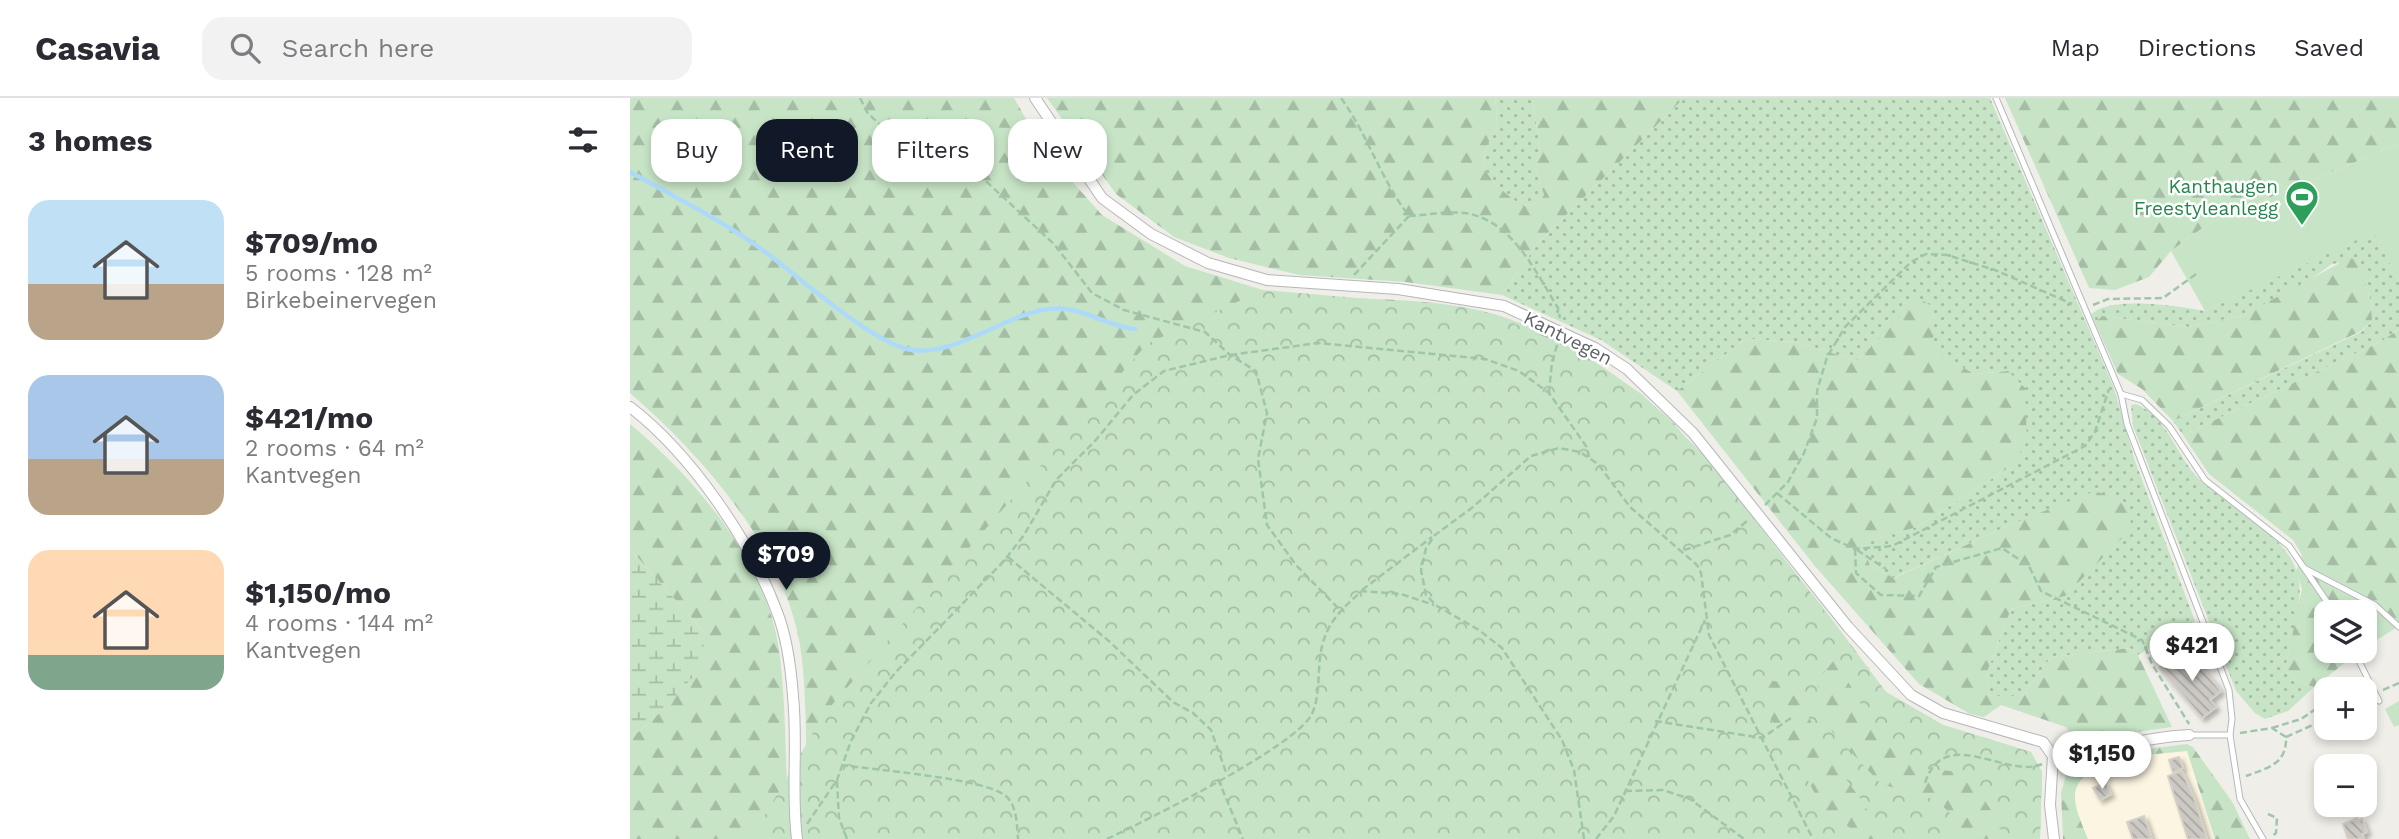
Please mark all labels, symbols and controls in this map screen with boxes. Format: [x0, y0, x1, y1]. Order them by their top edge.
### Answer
search box [202, 17, 692, 80]
text: Casavia [35, 29, 160, 68]
icon: search [226, 29, 264, 67]
text: Search here [282, 33, 434, 63]
text: Map [2051, 34, 2100, 62]
text: Directions [2138, 34, 2256, 62]
text: Saved [2294, 34, 2364, 62]
chip: Buy [651, 119, 742, 182]
chip: Rent [756, 119, 858, 182]
chip: Filters [872, 119, 994, 182]
chip: New [1008, 119, 1107, 182]
icon: filters [564, 121, 602, 159]
text: 3 homes [28, 123, 153, 158]
place label: Kanthaugen Freestyleanlegg [2134, 175, 2279, 220]
sports icon: Kanthaugen Freestyleanlegg [2283, 178, 2321, 227]
text: $709/mo [245, 225, 378, 260]
icon: home [84, 228, 168, 312]
text: 5 rooms · 128 m² [245, 260, 432, 287]
text: Birkebeinervegen [245, 287, 437, 314]
street label: Kantvegen [1520, 306, 1616, 370]
text: $421/mo [245, 400, 373, 435]
icon: home [84, 403, 168, 487]
text: 2 rooms · 64 m² [245, 435, 424, 462]
text: Kantvegen [245, 462, 361, 489]
pin: $709 [745, 532, 827, 592]
text: $709 [757, 541, 815, 568]
text: $1,150/mo [245, 575, 391, 610]
icon: home [84, 578, 168, 662]
map controls [2314, 600, 2377, 817]
button: layers [2314, 600, 2377, 663]
text: 4 rooms · 144 m² [245, 610, 433, 637]
pin: $421 [2151, 624, 2233, 683]
text: $421 [2166, 632, 2218, 659]
text: Kantvegen [245, 637, 361, 664]
button: + [2314, 677, 2377, 740]
pin: $1,150 [2045, 732, 2159, 791]
text: $1,150 [2068, 740, 2136, 767]
button: − [2314, 754, 2377, 817]

